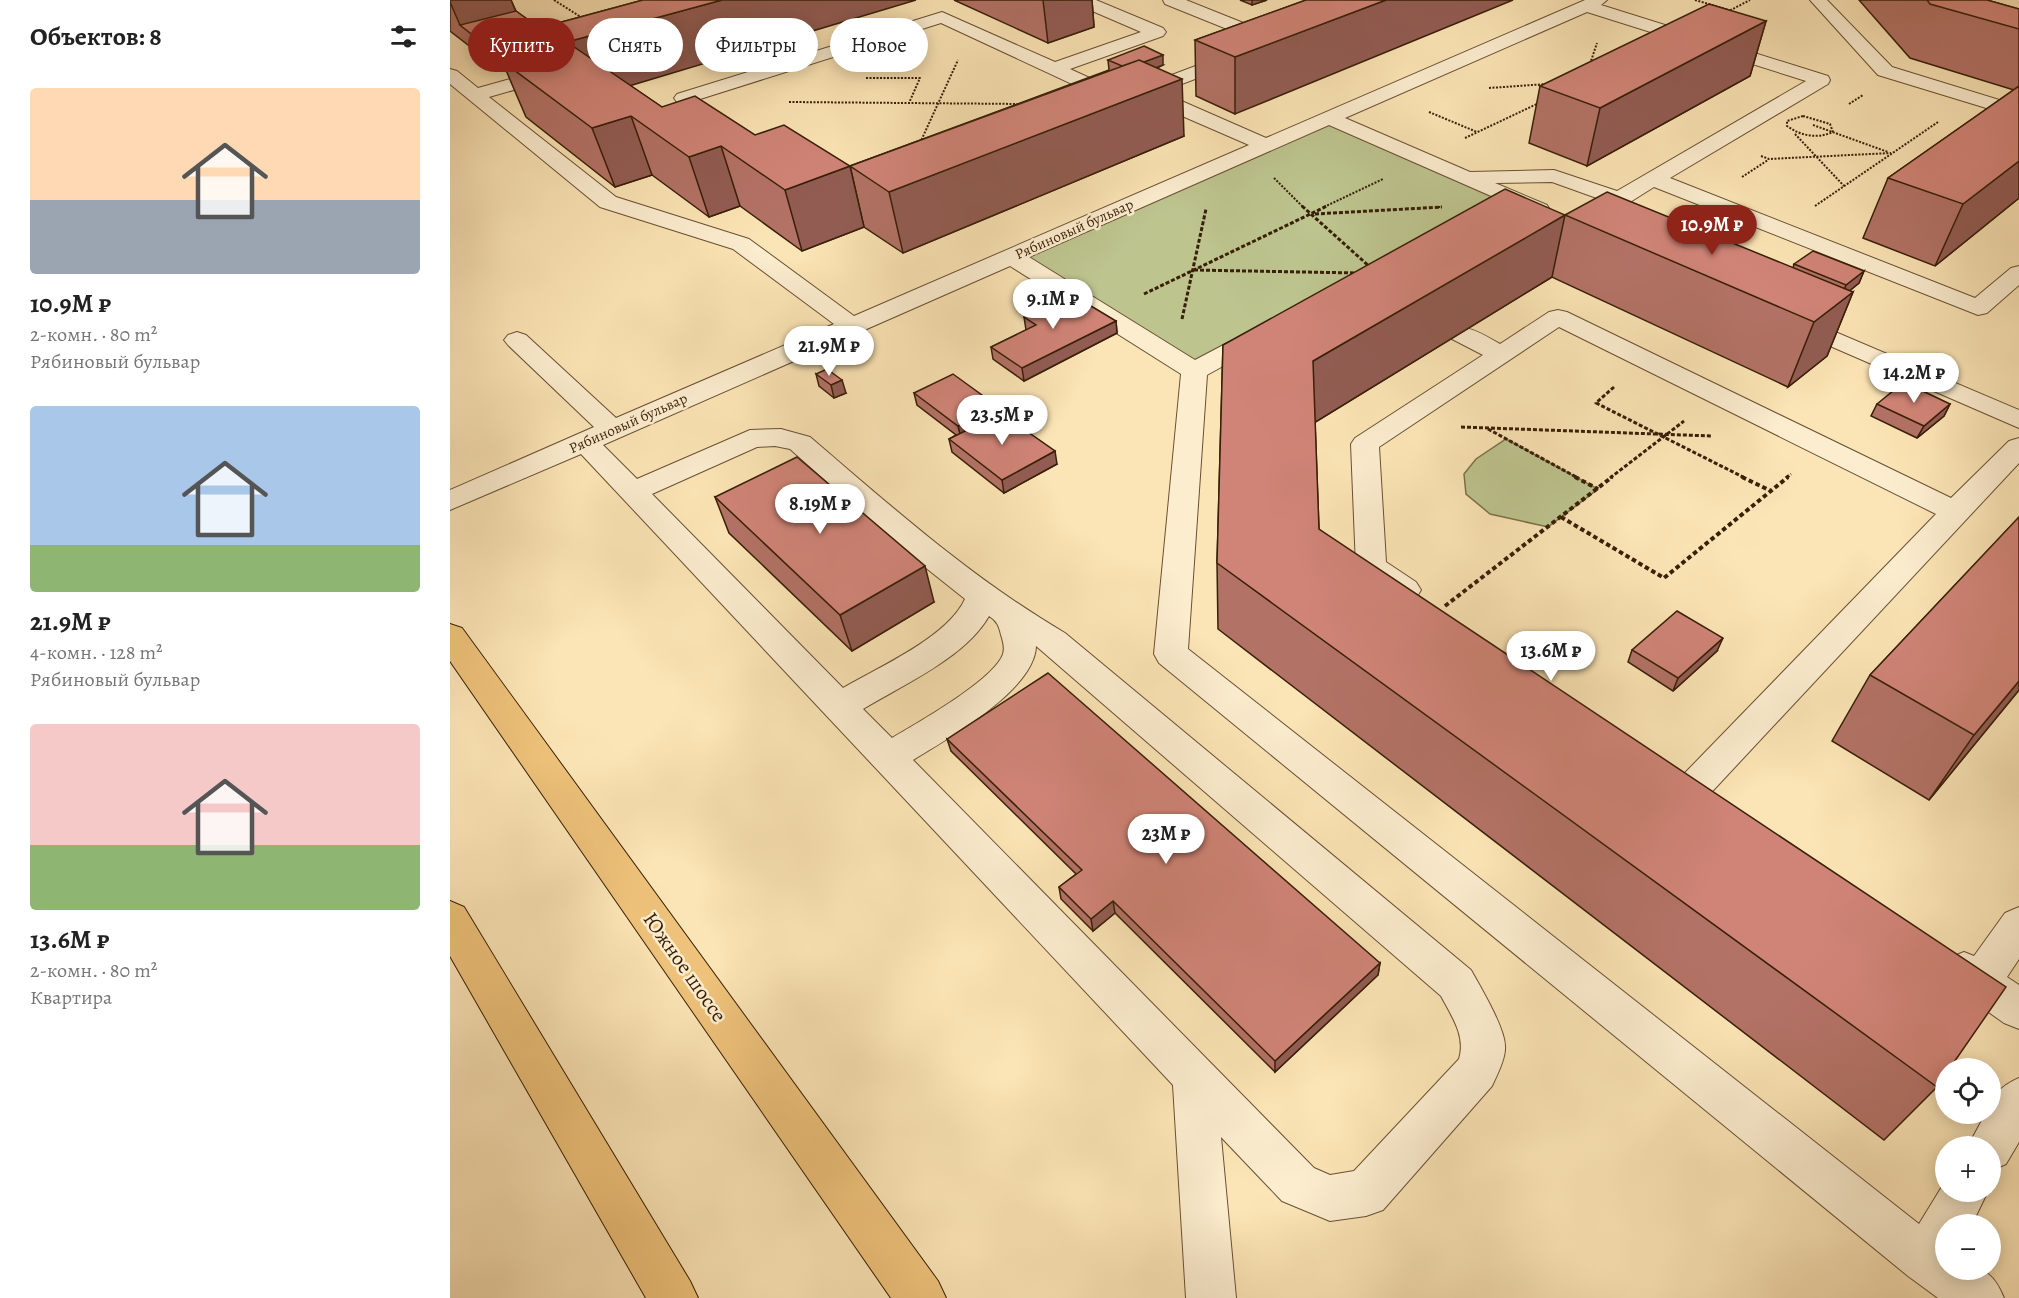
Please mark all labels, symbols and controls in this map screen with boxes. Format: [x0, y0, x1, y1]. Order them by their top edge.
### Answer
chip: Купить [468, 18, 575, 72]
chip: Снять [587, 18, 683, 72]
chip: Фильтры [695, 18, 818, 72]
chip: Новое [830, 18, 928, 72]
text: Объектов: 8 [30, 19, 162, 54]
icon: filters [387, 20, 420, 53]
icon: home [171, 127, 279, 235]
street label: Рябиновый бульвар [1012, 194, 1137, 264]
pin: 10.9M ₽ [1657, 205, 1767, 256]
text: 10.9M ₽ [1681, 211, 1743, 238]
pin: 9.1M ₽ [1004, 279, 1102, 330]
text: 9.1M ₽ [1027, 285, 1079, 312]
text: 10.9M ₽ [30, 286, 111, 321]
text: 2-комн. · 80 m² [30, 321, 157, 348]
pin: 21.9M ₽ [774, 326, 884, 377]
text: 21.9M ₽ [798, 332, 860, 359]
text: Рябиновый бульвар [30, 348, 200, 375]
pin: 14.2M ₽ [1859, 353, 1969, 404]
text: 14.2M ₽ [1883, 359, 1945, 386]
street label: Рябиновый бульвар [566, 388, 691, 458]
pin: 23.5M ₽ [947, 395, 1057, 446]
text: 23.5M ₽ [971, 401, 1033, 428]
icon: home [171, 445, 279, 553]
pin: 8.19M ₽ [765, 484, 875, 535]
text: 8.19M ₽ [789, 490, 851, 517]
text: 21.9M ₽ [30, 604, 111, 639]
pin: 13.6M ₽ [1496, 631, 1606, 682]
text: 13.6M ₽ [1520, 637, 1582, 664]
text: 4-комн. · 128 m² [30, 639, 163, 666]
text: Рябиновый бульвар [30, 666, 200, 693]
icon: home [171, 763, 279, 871]
pin: 23M ₽ [1124, 814, 1208, 865]
text: 23M ₽ [1142, 820, 1190, 847]
street label: Южное шоссе [637, 906, 733, 1028]
text: 13.6M ₽ [30, 922, 109, 957]
text: 2-комн. · 80 m² [30, 957, 157, 984]
text: Квартира [30, 984, 112, 1011]
map controls [1935, 1058, 2001, 1280]
button: locate [1935, 1058, 2001, 1124]
button: + [1935, 1136, 2001, 1202]
button: − [1935, 1214, 2001, 1280]

